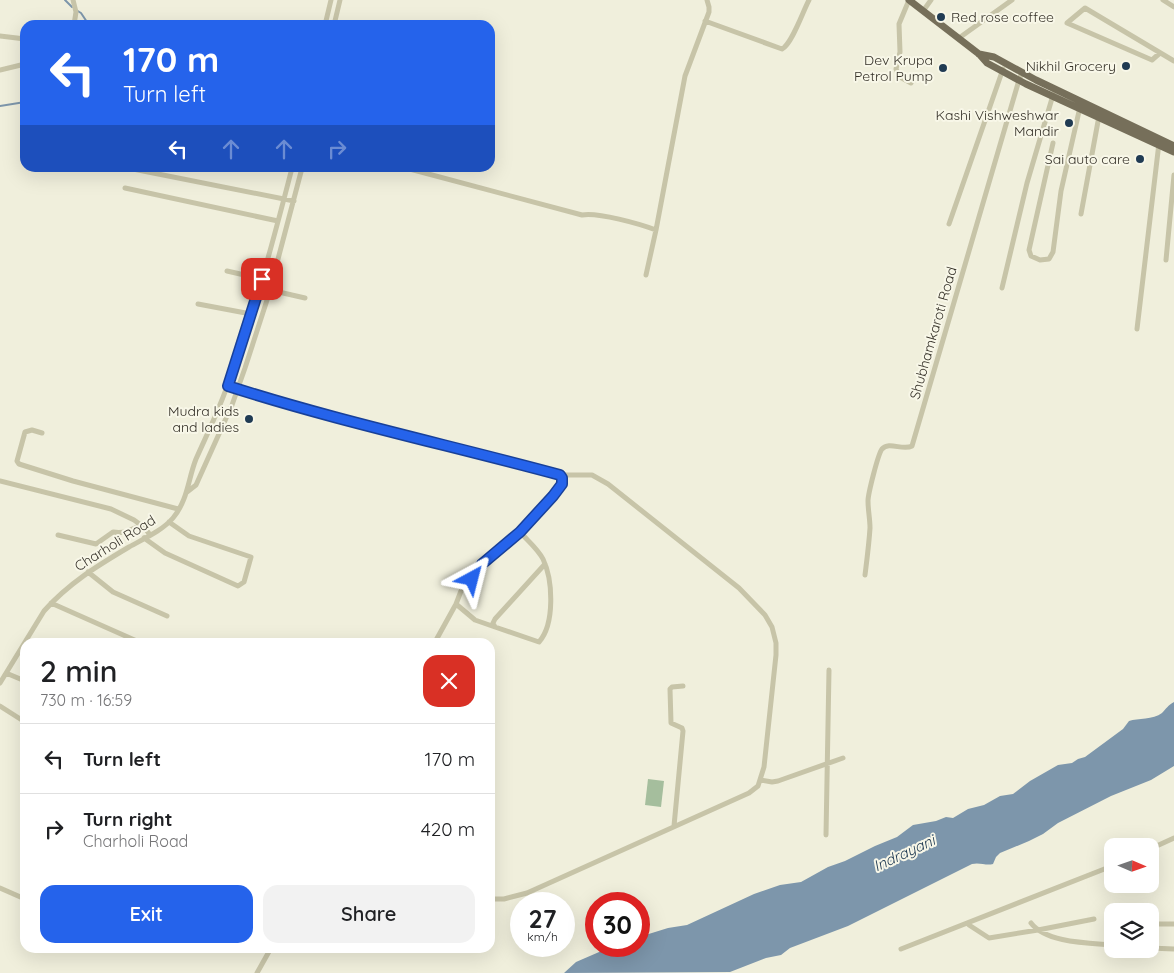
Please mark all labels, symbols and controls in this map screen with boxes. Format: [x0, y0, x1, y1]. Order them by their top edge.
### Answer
place label: Red rose coffee [951, 8, 1054, 26]
marker: Red rose coffee [935, 11, 947, 23]
text: 170 m [123, 37, 219, 81]
icon: left [40, 40, 105, 105]
place label: Dev Krupa Petrol Pump [854, 51, 933, 85]
place label: Nikhil Grocery [1026, 57, 1116, 75]
marker: Nikhil Grocery [1120, 60, 1132, 72]
marker: Dev Krupa Petrol Pump [937, 62, 949, 74]
text: Turn left [123, 80, 206, 108]
place label: Kashi Vishweshwar Mandir [935, 106, 1060, 140]
marker: Kashi Vishweshwar Mandir [1063, 117, 1075, 129]
icon: left [164, 135, 192, 163]
icon: ahead [217, 135, 245, 163]
icon: ahead [270, 135, 298, 163]
icon: right [323, 135, 351, 163]
place label: Sai auto care [1045, 150, 1130, 168]
marker: Sai auto care [1134, 153, 1146, 165]
pin [241, 258, 283, 300]
icon: arrive [248, 265, 276, 293]
street label: Shubhamkaroti Road [905, 265, 961, 401]
place label: Mudra kids and ladies [168, 402, 239, 436]
marker: Mudra kids and ladies [243, 413, 255, 425]
street label: Charholi Road [71, 511, 159, 575]
position arrow [445, 552, 497, 604]
text: 2 min [40, 652, 117, 690]
button: close [423, 655, 475, 707]
text: 730 m · 16:59 [40, 690, 132, 710]
icon: left [40, 745, 68, 773]
text: Turn left [83, 747, 161, 771]
text: 170 m [424, 747, 475, 771]
text: Turn right [83, 807, 172, 831]
icon: right [40, 815, 68, 843]
text: 420 m [421, 817, 475, 841]
water label: Indrayani [870, 830, 939, 875]
text: Charholi Road [83, 831, 188, 851]
north arrow [1104, 838, 1159, 892]
map controls [1104, 838, 1159, 958]
button: Exit [40, 885, 253, 943]
button: Share [263, 885, 475, 943]
speed limit sign: 30 [585, 892, 650, 957]
text: 27 [529, 903, 556, 934]
button: layers [1104, 903, 1159, 958]
text: km/h [527, 929, 558, 944]

